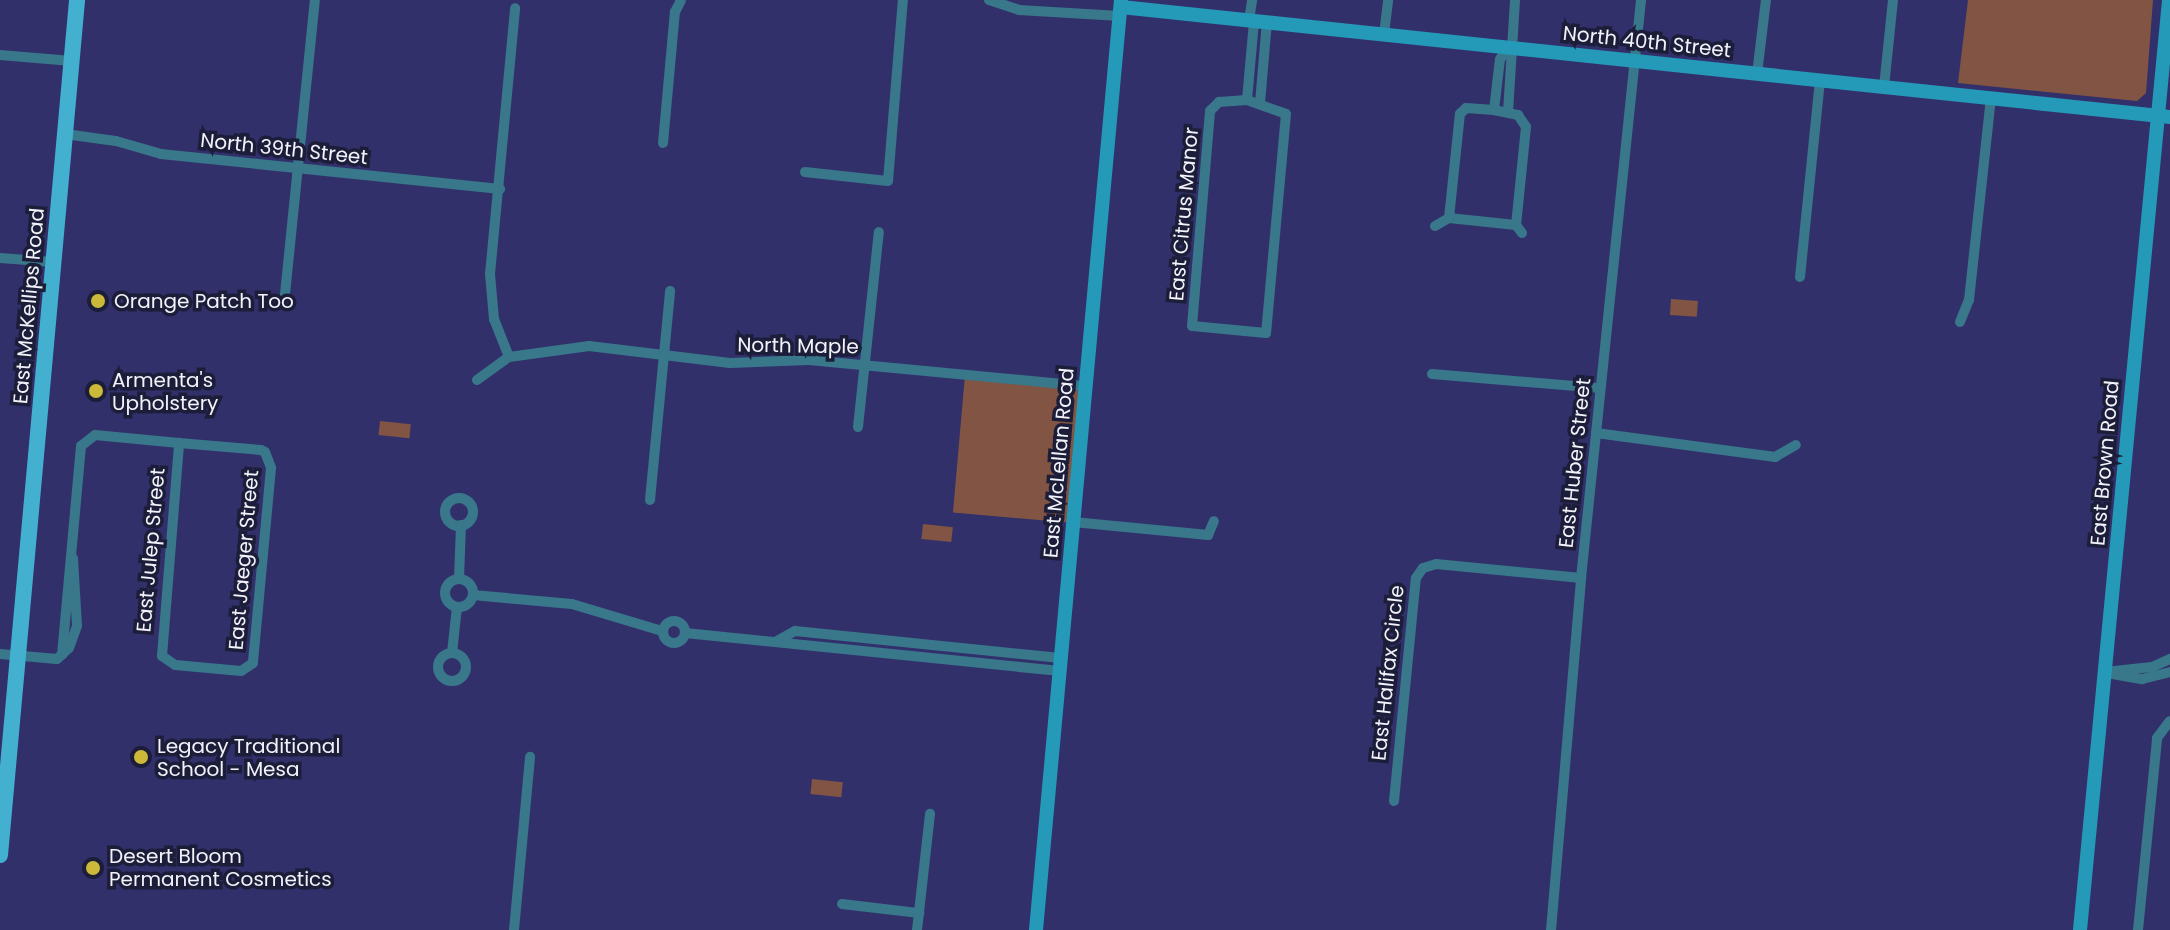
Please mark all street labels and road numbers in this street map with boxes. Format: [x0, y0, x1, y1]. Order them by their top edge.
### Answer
street label: North 40th Street [1562, 21, 1732, 63]
street label: East Citrus Manor [1164, 126, 1204, 302]
street label: North 39th Street [199, 128, 369, 170]
street label: East McKellips Road [8, 207, 50, 405]
street label: North Maple [737, 333, 859, 359]
street label: East McLellan Road [1039, 367, 1079, 559]
street label: East Huber Street [1554, 377, 1596, 549]
street label: East Brown Road [2086, 379, 2124, 547]
street label: East Julep Street [132, 467, 170, 633]
street label: East Jaeger Street [224, 469, 264, 651]
street label: East Halifax Circle [1367, 584, 1409, 762]

